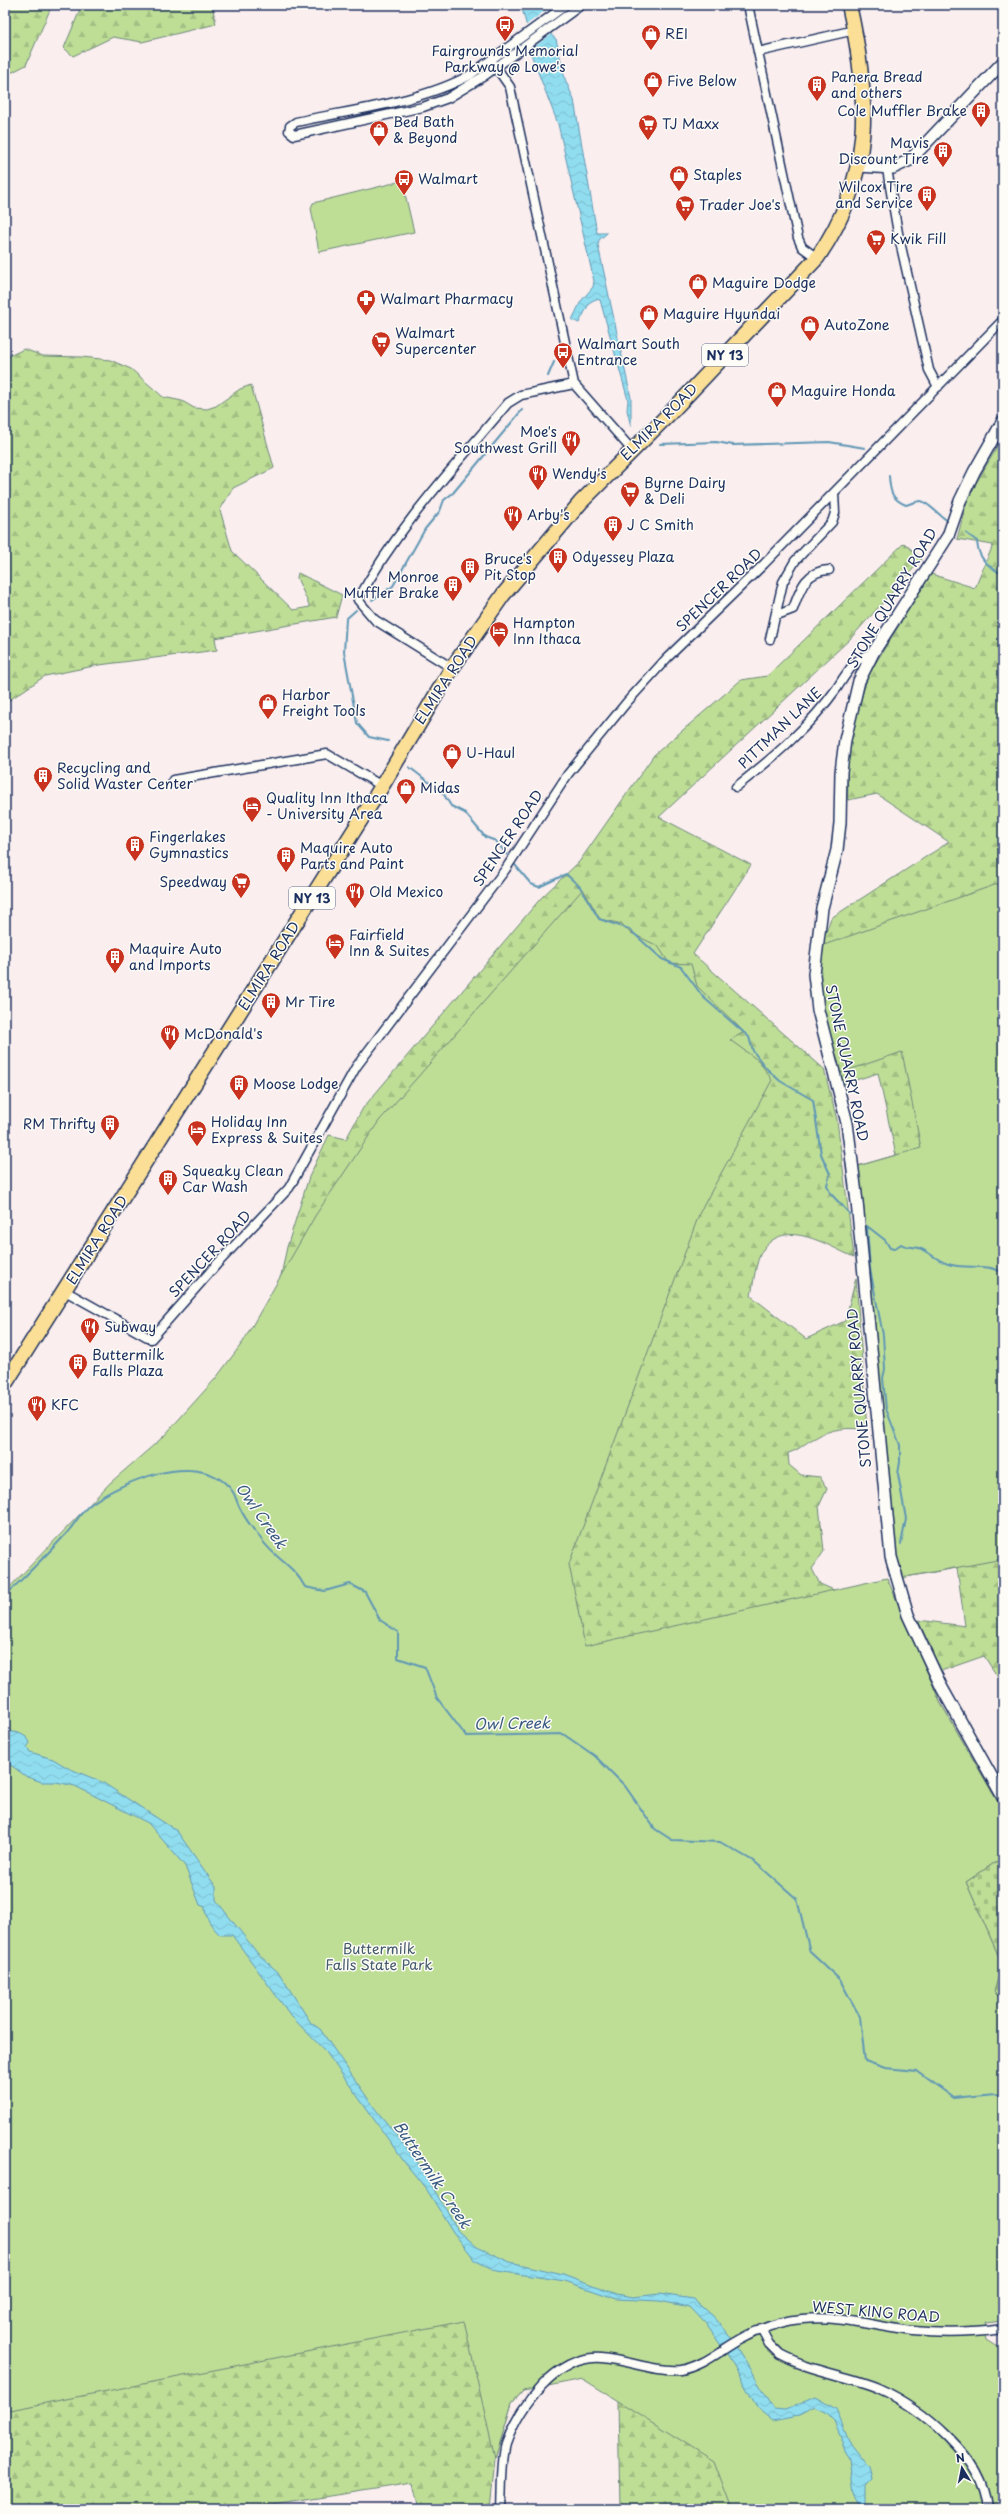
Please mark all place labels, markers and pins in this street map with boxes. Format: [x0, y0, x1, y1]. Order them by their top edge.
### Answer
bus stop icon: Fairgrounds Memorial Parkway @ Lowe's [494, 14, 516, 42]
shop icon: REI [640, 23, 662, 51]
place label: REI [665, 23, 688, 44]
place label: Fairgrounds Memorial Parkway @ Lowe's [432, 40, 578, 77]
place label: Panera Bread and others [831, 66, 923, 103]
shop icon: Five Below [642, 70, 664, 98]
place label: Five Below [667, 70, 737, 91]
building icon: Panera Bread and others [806, 74, 828, 102]
place label: Cole Muffler Brake [837, 100, 967, 121]
building icon: Cole Muffler Brake [970, 100, 992, 128]
place label: Bed Bath & Beyond [393, 111, 458, 148]
supermarket icon: TJ Maxx [637, 113, 659, 141]
place label: TJ Maxx [662, 113, 719, 134]
shop icon: Bed Bath & Beyond [368, 119, 390, 147]
place label: Mavis Discount Tire [838, 132, 929, 169]
building icon: Mavis Discount Tire [932, 140, 954, 168]
shop icon: Staples [668, 164, 690, 192]
place label: Staples [693, 164, 742, 185]
bus stop icon: Walmart [393, 168, 415, 196]
place label: Walmart [418, 168, 478, 189]
place label: Wilcox Tire and Service [836, 176, 913, 213]
building icon: Wilcox Tire and Service [916, 184, 938, 212]
supermarket icon: Trader Joe's [674, 194, 696, 222]
place label: Trader Joe's [699, 194, 781, 215]
supermarket icon: Kwik Fill [865, 228, 887, 256]
place label: Kwik Fill [890, 228, 946, 249]
shop icon: Maguire Dodge [687, 272, 709, 300]
place label: Maguire Dodge [712, 272, 816, 293]
pharmacy icon: Walmart Pharmacy [355, 288, 377, 316]
place label: Walmart Pharmacy [380, 288, 514, 309]
shop icon: Maguire Hyundai [638, 303, 660, 331]
place label: Maguire Hyundai [663, 303, 780, 324]
shop icon: AutoZone [799, 314, 821, 342]
place label: AutoZone [824, 314, 890, 335]
place label: Walmart Supercenter [395, 322, 477, 359]
supermarket icon: Walmart Supercenter [370, 330, 392, 358]
place label: Walmart South Entrance [577, 333, 680, 370]
bus stop icon: Walmart South Entrance [552, 341, 574, 369]
shop icon: Maguire Honda [766, 380, 788, 408]
place label: Maguire Honda [791, 380, 896, 401]
place label: Moe's Southwest Grill [454, 421, 557, 458]
restaurant icon: Moe's Southwest Grill [560, 429, 582, 457]
restaurant icon: Wendy's [527, 463, 549, 491]
place label: Wendy's [552, 463, 607, 484]
place label: Byrne Dairy & Deli [644, 472, 726, 509]
supermarket icon: Byrne Dairy & Deli [619, 480, 641, 508]
restaurant icon: Arby's [502, 504, 524, 532]
place label: Arby's [527, 504, 570, 525]
building icon: J C Smith [602, 514, 624, 542]
place label: J C Smith [627, 514, 694, 535]
building icon: Odyessey Plaza [547, 546, 569, 574]
place label: Odyessey Plaza [572, 546, 674, 567]
place label: Bruce's Pit Stop [484, 548, 536, 585]
building icon: Bruce's Pit Stop [459, 556, 481, 584]
place label: Monroe Muffler Brake [343, 566, 439, 603]
building icon: Monroe Muffler Brake [442, 574, 464, 602]
place label: Hampton Inn Ithaca [513, 612, 581, 649]
hotel icon: Hampton Inn Ithaca [488, 620, 510, 648]
place label: Harbor Freight Tools [282, 684, 366, 721]
shop icon: Harbor Freight Tools [257, 692, 279, 720]
shop icon: U-Haul [441, 742, 463, 770]
place label: U-Haul [466, 742, 515, 763]
place label: Recycling and Solid Waster Center [57, 757, 193, 794]
building icon: Recycling and Solid Waster Center [32, 765, 54, 793]
shop icon: Midas [395, 777, 417, 805]
place label: Midas [420, 777, 460, 798]
place label: Quality Inn Ithaca - University Area [266, 787, 388, 824]
hotel icon: Quality Inn Ithaca - University Area [241, 795, 263, 823]
place label: Fingerlakes Gymnastics [149, 826, 229, 863]
building icon: Fingerlakes Gymnastics [124, 834, 146, 862]
place label: Maquire Auto Parts and Paint [300, 837, 404, 874]
building icon: Maquire Auto Parts and Paint [275, 845, 297, 873]
place label: Speedway [159, 871, 227, 892]
supermarket icon: Speedway [230, 871, 252, 899]
restaurant icon: Old Mexico [344, 881, 366, 909]
place label: Old Mexico [369, 881, 443, 902]
place label: Fairfield Inn & Suites [349, 924, 429, 961]
hotel icon: Fairfield Inn & Suites [324, 932, 346, 960]
place label: Maquire Auto and Imports [129, 938, 222, 975]
building icon: Maquire Auto and Imports [104, 946, 126, 974]
building icon: Mr Tire [260, 991, 282, 1019]
place label: Mr Tire [285, 991, 335, 1012]
restaurant icon: McDonald's [159, 1023, 181, 1051]
place label: McDonald's [184, 1023, 263, 1044]
building icon: Moose Lodge [228, 1073, 250, 1101]
place label: Moose Lodge [253, 1073, 338, 1094]
place label: Holiday Inn Express & Suites [211, 1111, 322, 1148]
place label: RM Thrifty [23, 1113, 96, 1134]
building icon: RM Thrifty [99, 1113, 121, 1141]
hotel icon: Holiday Inn Express & Suites [186, 1119, 208, 1147]
place label: Squeaky Clean Car Wash [182, 1160, 284, 1197]
building icon: Squeaky Clean Car Wash [157, 1168, 179, 1196]
restaurant icon: Subway [79, 1316, 101, 1344]
place label: Subway [104, 1316, 156, 1337]
place label: Buttermilk Falls Plaza [92, 1344, 165, 1381]
building icon: Buttermilk Falls Plaza [67, 1352, 89, 1380]
restaurant icon: KFC [26, 1394, 48, 1422]
place label: KFC [51, 1394, 79, 1415]

